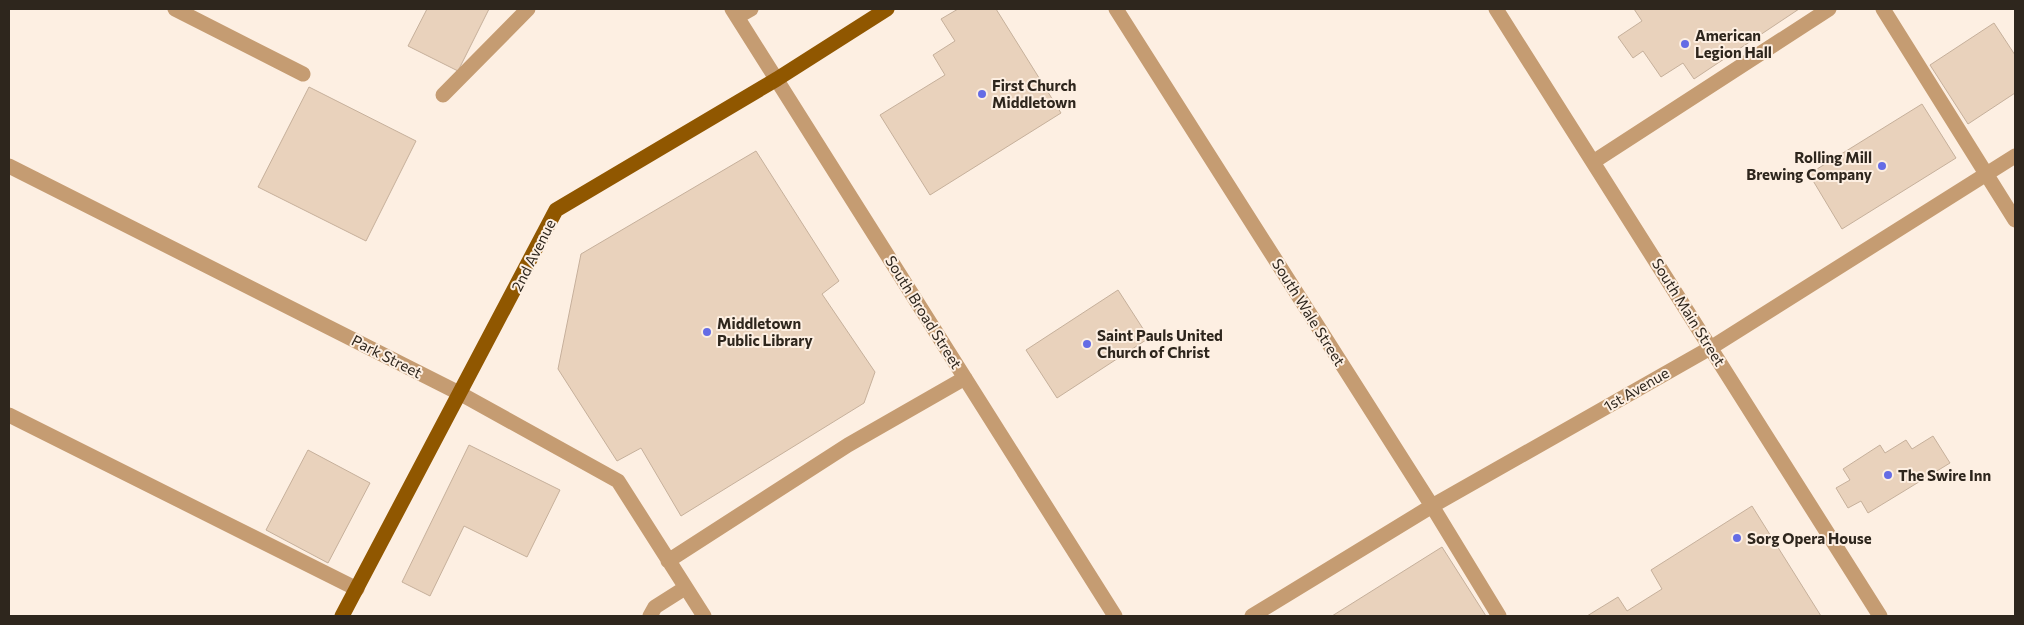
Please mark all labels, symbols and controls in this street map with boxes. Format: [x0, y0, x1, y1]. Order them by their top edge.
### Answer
place label: American Legion Hall [1695, 26, 1772, 61]
marker: American Legion Hall [1679, 38, 1691, 50]
place label: First Church Middletown [992, 76, 1076, 111]
marker: First Church Middletown [976, 88, 988, 100]
place label: Rolling Mill Brewing Company [1746, 148, 1873, 183]
marker: Rolling Mill Brewing Company [1876, 160, 1888, 172]
street label: 2nd Avenue [507, 216, 559, 294]
street label: South Broad Street [882, 252, 966, 372]
street label: South Wale Street [1269, 255, 1349, 369]
street label: South Main Street [1649, 255, 1729, 369]
place label: Middletown Public Library [717, 314, 813, 349]
marker: Middletown Public Library [701, 326, 713, 338]
place label: Saint Pauls United Church of Christ [1097, 326, 1223, 361]
street label: Park Street [349, 331, 425, 381]
marker: Saint Pauls United Church of Christ [1081, 338, 1093, 350]
street label: 1st Avenue [1600, 363, 1672, 415]
place label: The Swire Inn [1898, 466, 1991, 484]
marker: The Swire Inn [1882, 469, 1894, 481]
place label: Sorg Opera House [1747, 529, 1872, 547]
marker: Sorg Opera House [1731, 532, 1743, 544]

